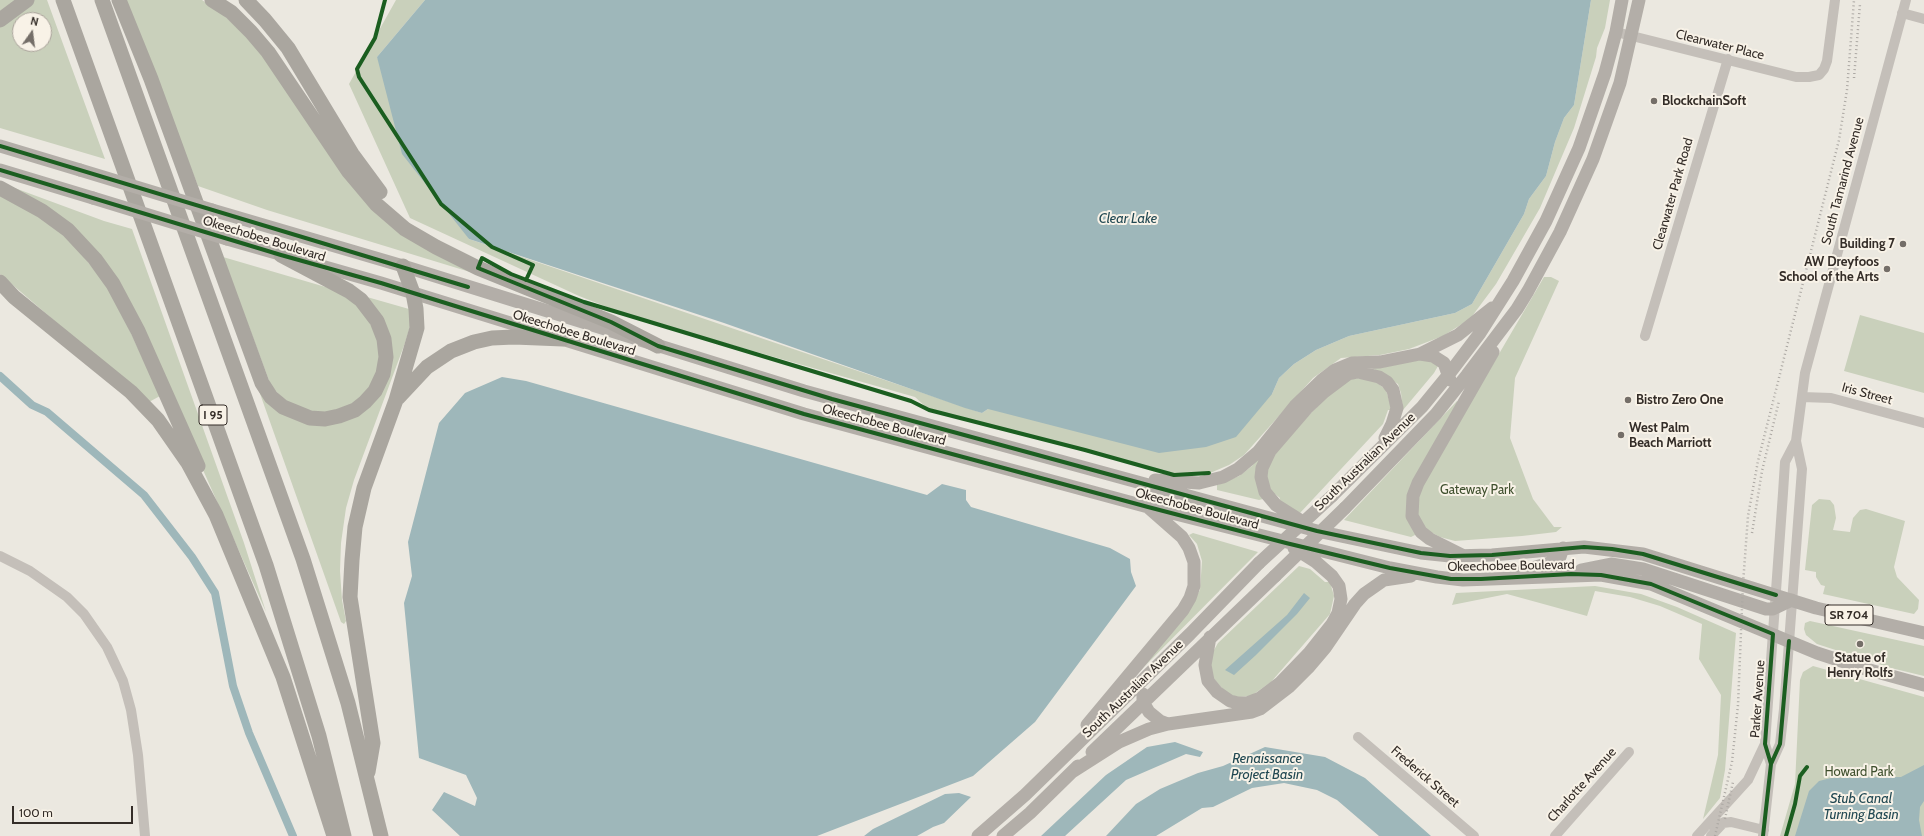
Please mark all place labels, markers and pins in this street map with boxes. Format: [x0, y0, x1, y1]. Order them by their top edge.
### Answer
place label: BlockchainSoft [1662, 93, 1746, 109]
marker: BlockchainSoft [1649, 96, 1659, 106]
place label: Building 7 [1840, 236, 1895, 252]
marker: Building 7 [1898, 239, 1908, 249]
place label: AW Dreyfoos School of the Arts [1779, 254, 1879, 285]
marker: AW Dreyfoos School of the Arts [1882, 264, 1892, 274]
place label: Bistro Zero One [1636, 392, 1723, 408]
marker: Bistro Zero One [1623, 395, 1633, 405]
place label: West Palm Beach Marriott [1629, 420, 1712, 451]
marker: West Palm Beach Marriott [1616, 430, 1626, 440]
marker: Statue of Henry Rolfs [1855, 639, 1865, 649]
place label: Statue of Henry Rolfs [1827, 650, 1893, 681]

